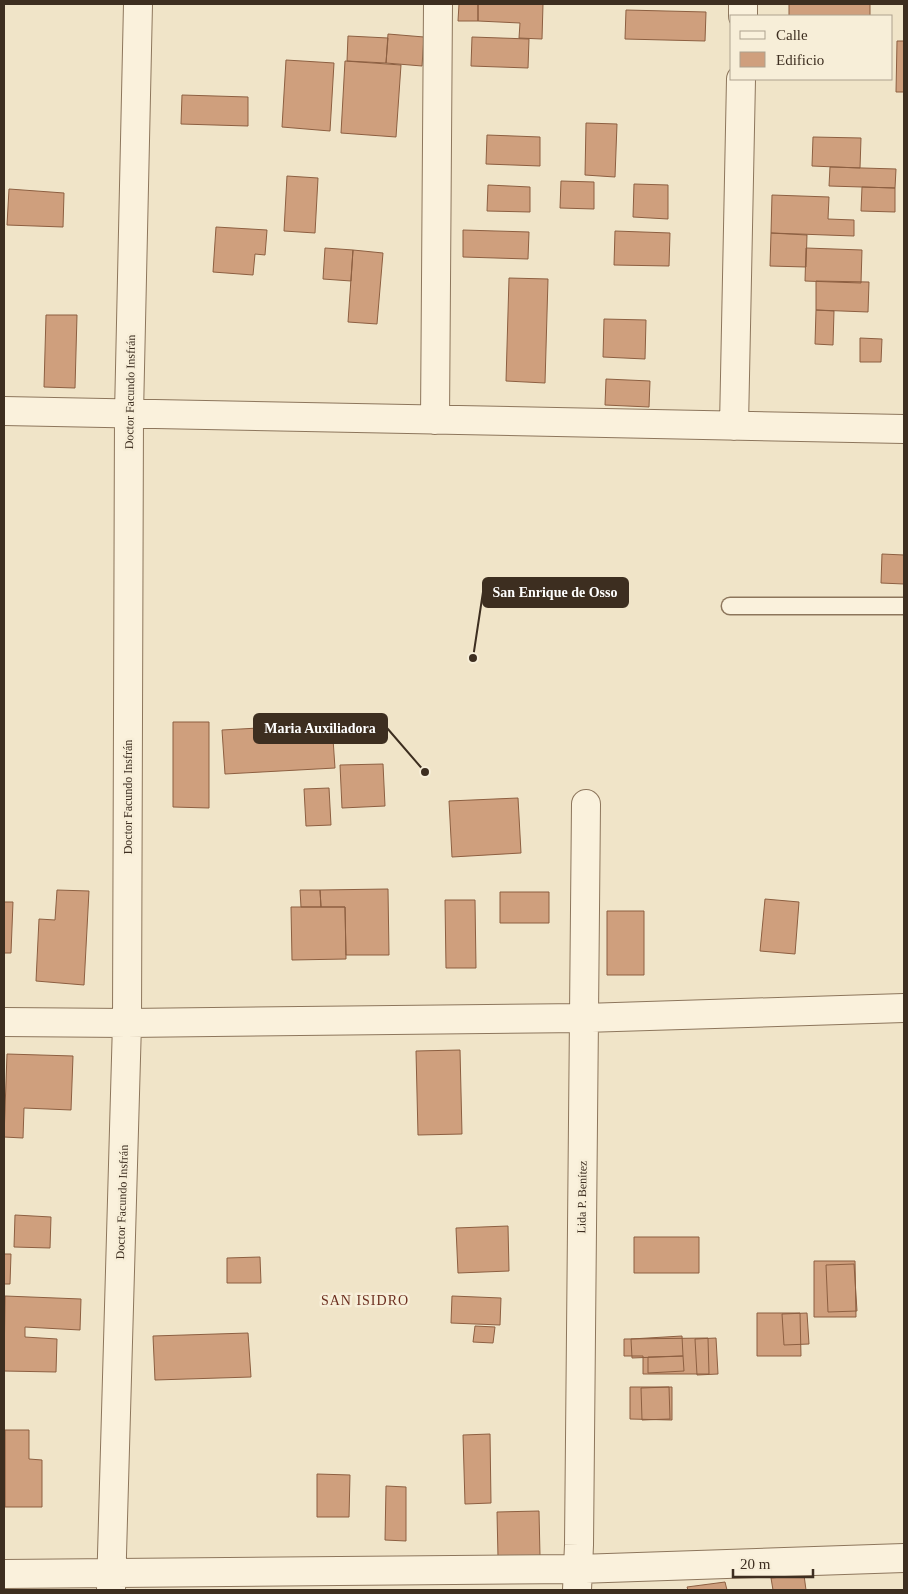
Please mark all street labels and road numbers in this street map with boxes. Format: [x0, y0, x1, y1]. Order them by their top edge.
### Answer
street label: Doctor Facundo Insfrán [122, 335, 138, 449]
street label: Doctor Facundo Insfrán [121, 740, 135, 854]
street label: Doctor Facundo Insfrán [113, 1144, 131, 1260]
street label: Lida P. Benítez [574, 1160, 590, 1234]

